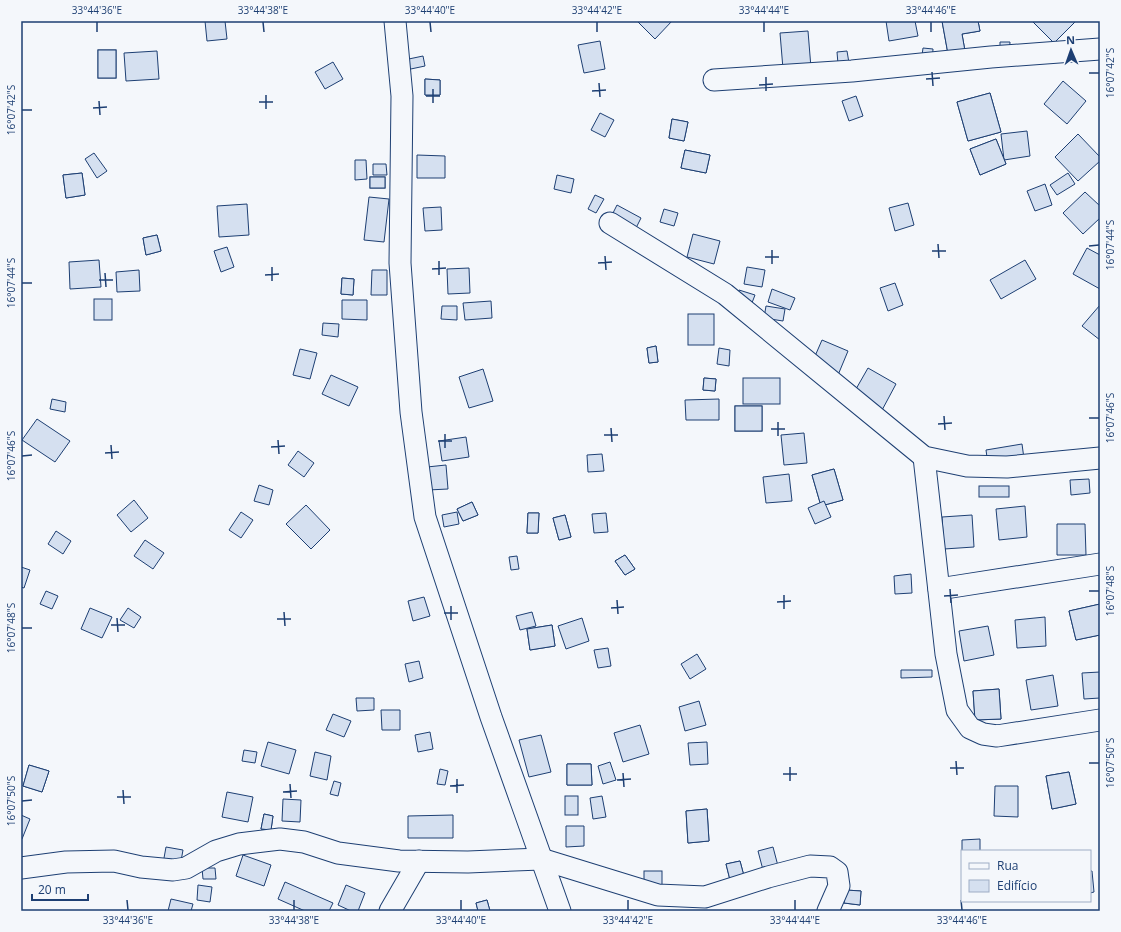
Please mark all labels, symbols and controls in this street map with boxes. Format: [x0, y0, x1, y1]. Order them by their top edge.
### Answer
text: 33°44'36"E [72, 3, 122, 17]
text: 33°44'38"E [238, 3, 288, 17]
text: 33°44'40"E [405, 3, 455, 17]
text: 33°44'42"E [572, 3, 622, 17]
text: 33°44'44"E [739, 3, 789, 17]
text: 33°44'46"E [906, 3, 956, 17]
north arrow [1051, 30, 1091, 70]
text: N [1066, 32, 1075, 47]
text: 16°07'42"S [1103, 48, 1117, 98]
text: 16°07'42"S [4, 85, 18, 135]
text: 16°07'44"S [1103, 220, 1117, 270]
text: 16°07'44"S [4, 258, 18, 308]
text: 16°07'46"S [1103, 393, 1117, 443]
text: 16°07'46"S [4, 431, 18, 481]
text: 16°07'48"S [1103, 566, 1117, 616]
text: 16°07'48"S [4, 603, 18, 653]
text: 16°07'50"S [1103, 738, 1117, 788]
text: 16°07'50"S [4, 776, 18, 826]
legend [961, 850, 1091, 902]
text: Rua [997, 857, 1018, 874]
scale bar [32, 876, 88, 902]
text: Edifício [997, 877, 1037, 894]
text: 20 m [38, 881, 66, 898]
text: 33°44'36"E [103, 913, 153, 927]
text: 33°44'38"E [269, 913, 319, 927]
text: 33°44'40"E [436, 913, 486, 927]
text: 33°44'42"E [603, 913, 653, 927]
text: 33°44'44"E [770, 913, 820, 927]
text: 33°44'46"E [937, 913, 987, 927]

